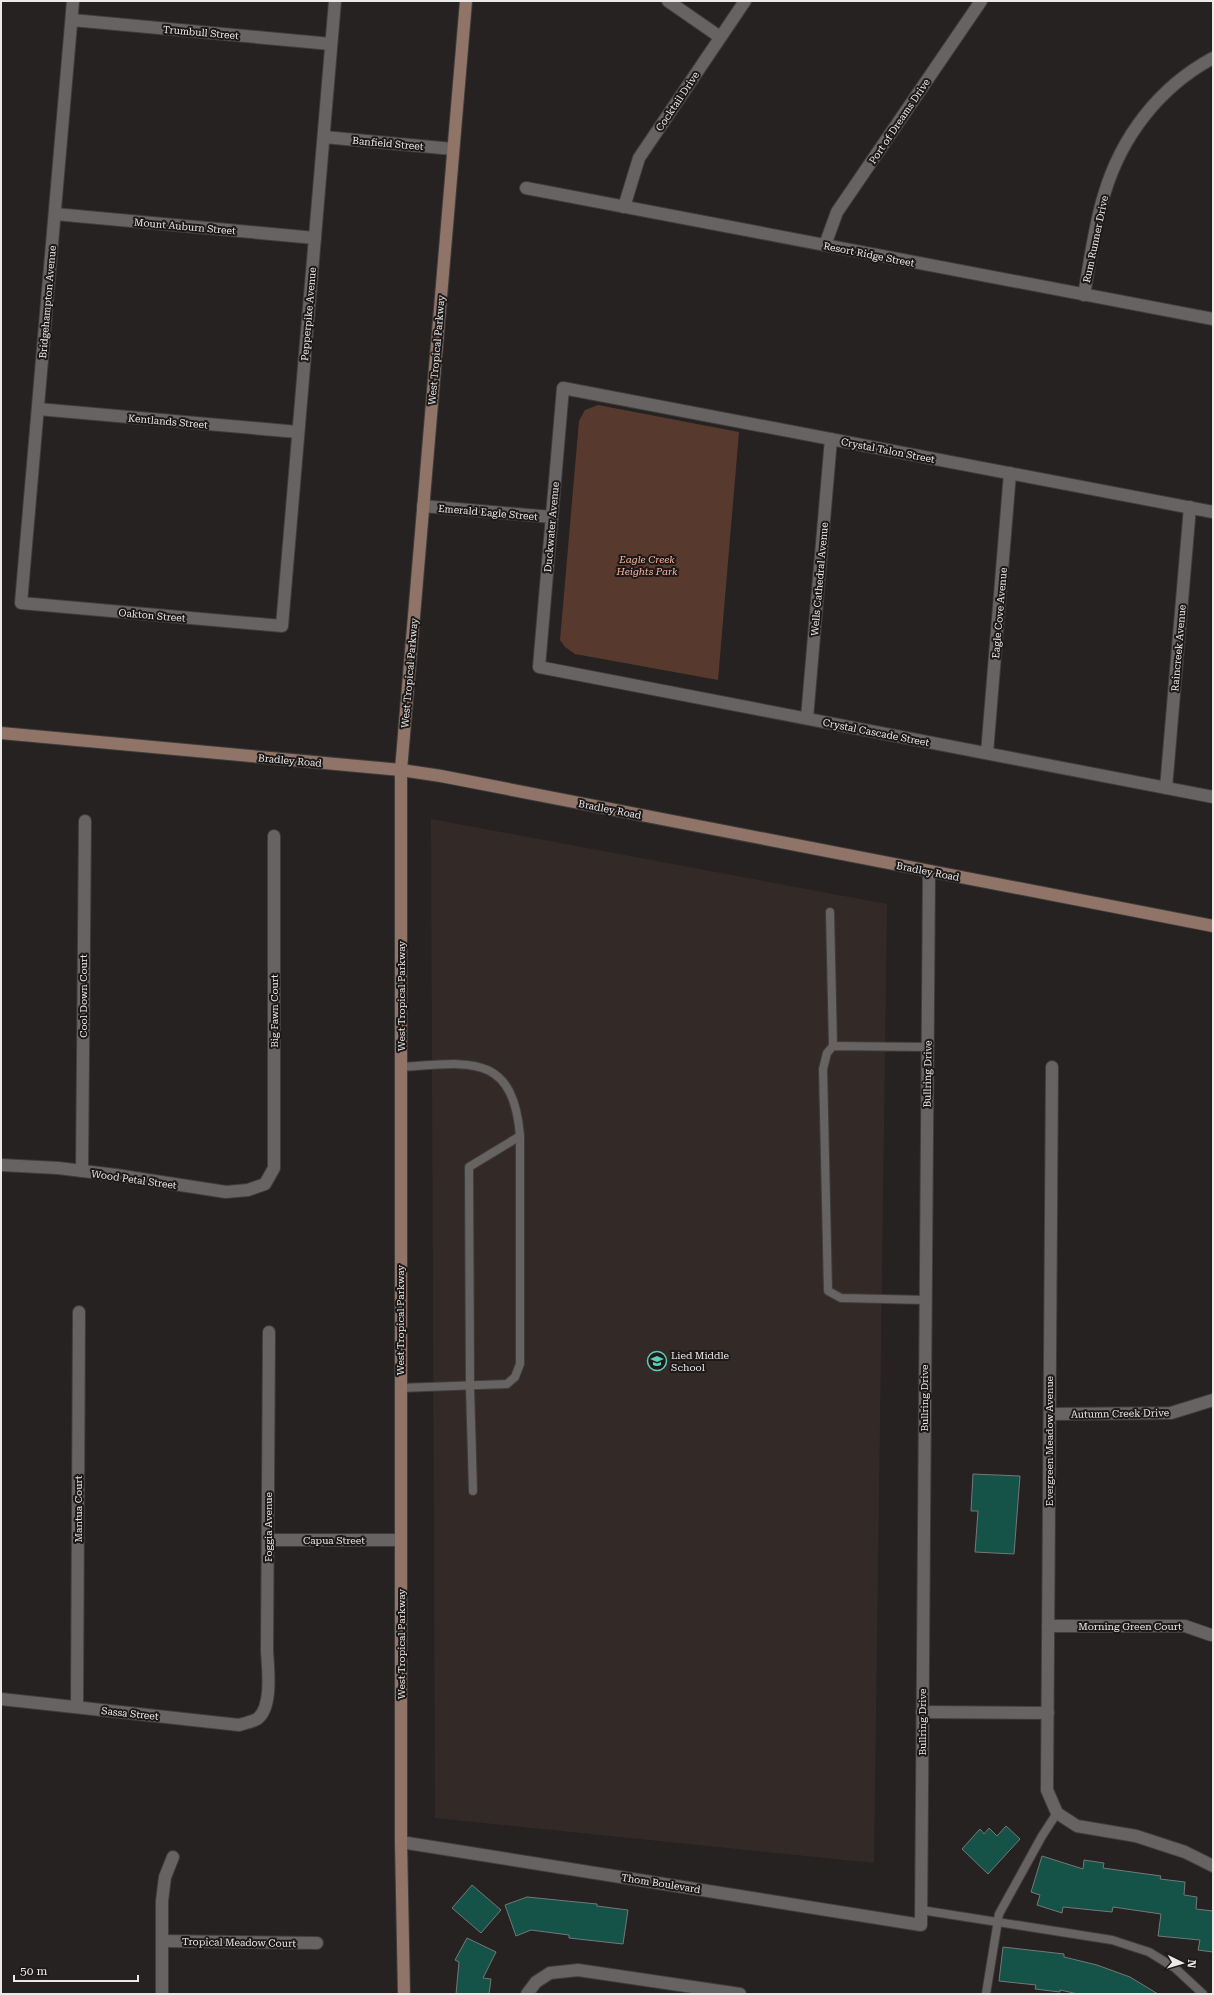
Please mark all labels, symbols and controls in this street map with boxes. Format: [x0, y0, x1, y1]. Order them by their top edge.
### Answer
street label: Trumbull Street [163, 24, 240, 41]
street label: Cocktail Drive [653, 69, 702, 133]
street label: Port of Dreams Drive [867, 76, 932, 166]
street label: Banfield Street [352, 135, 424, 152]
street label: Rum Runner Drive [1081, 194, 1110, 284]
street label: Mount Auburn Street [134, 217, 237, 236]
street label: Resort Ridge Street [823, 240, 916, 269]
street label: Bridgehampton Avenue [37, 245, 58, 359]
street label: Pepperpike Avenue [299, 266, 318, 361]
street label: West Tropical Parkway [426, 294, 447, 406]
street label: Kentlands Street [128, 413, 209, 430]
street label: Crystal Talon Street [840, 436, 936, 465]
street label: Duckwater Avenue [542, 481, 561, 573]
street label: Emerald Eagle Street [438, 503, 538, 522]
street label: Wells Cathedral Avenue [809, 521, 830, 636]
park label: Eagle Creek Heights Park [615, 554, 678, 577]
street label: Eagle Cove Avenue [990, 567, 1009, 659]
street label: Raincreek Avenue [1169, 604, 1188, 692]
street label: Oakton Street [118, 607, 186, 624]
street label: West Tropical Parkway [399, 617, 420, 729]
street label: Crystal Cascade Street [822, 717, 930, 748]
street label: Bradley Road [258, 752, 323, 769]
street label: Bradley Road [577, 798, 643, 821]
street label: Bradley Road [895, 860, 961, 883]
street label: West Tropical Parkway [396, 941, 407, 1051]
street label: Cool Down Court [78, 954, 89, 1038]
street label: Big Fawn Court [269, 974, 280, 1048]
street label: Bullring Drive [921, 1040, 934, 1108]
street label: Wood Petal Street [91, 1168, 178, 1191]
street label: West Tropical Parkway [395, 1265, 406, 1375]
school or university icon: Lied Middle School [646, 1350, 668, 1372]
place label: Lied Middle School [671, 1350, 729, 1373]
street label: Bullring Drive [919, 1364, 930, 1432]
street label: Evergreen Meadow Avenue [1044, 1375, 1055, 1506]
street label: Autumn Creek Drive [1071, 1407, 1170, 1420]
street label: Mantua Court [73, 1475, 84, 1542]
street label: Foggia Avenue [263, 1491, 274, 1562]
street label: Capua Street [303, 1535, 365, 1546]
street label: West Tropical Parkway [396, 1589, 407, 1699]
street label: Morning Green Court [1078, 1621, 1182, 1632]
street label: Bullring Drive [917, 1688, 928, 1756]
street label: Sassa Street [101, 1705, 159, 1722]
street label: Thom Boulevard [621, 1872, 702, 1895]
street label: Tropical Meadow Court [182, 1936, 296, 1949]
north arrow [1162, 1943, 1202, 1983]
scale bar [14, 1957, 138, 1983]
text: N [1185, 1959, 1198, 1969]
text: 50 m [20, 1964, 47, 1978]

